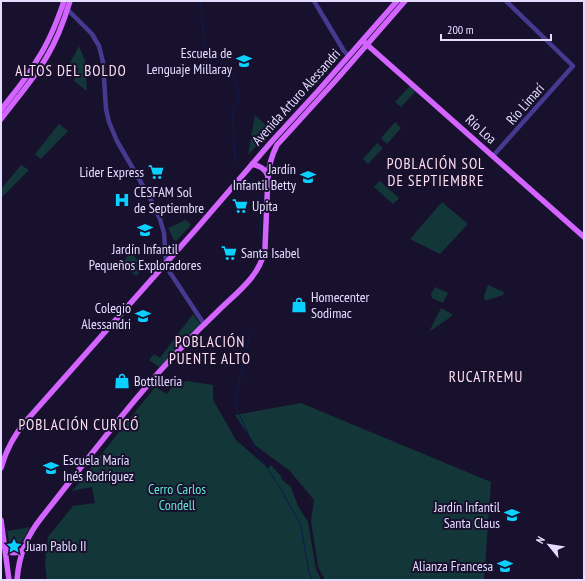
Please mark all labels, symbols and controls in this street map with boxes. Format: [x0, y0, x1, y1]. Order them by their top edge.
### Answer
scale bar [441, 16, 551, 42]
text: 200 m [447, 22, 474, 37]
place label: Escuela de Lenguaje Millaray [147, 44, 233, 78]
street label: Avenida Arturo Alessandri [248, 45, 344, 149]
school or university icon: Escuela de Lenguaje Millaray [235, 52, 253, 70]
district label: ALTOS DEL BOLDO [15, 61, 127, 80]
street label: Río Limarí [502, 80, 548, 128]
street label: Río Loa [462, 110, 500, 148]
district label: POBLACIÓN SOL DE SEPTIEMBRE [387, 154, 485, 190]
place label: Jardín Infantil Betty [233, 160, 297, 194]
place label: Lider Express [80, 163, 144, 181]
supermarket icon: Lider Express [147, 163, 165, 181]
school or university icon: Jardín Infantil Betty [299, 168, 317, 186]
place label: CESFAM Sol de Septiembre [134, 183, 204, 217]
hospital icon: CESFAM Sol de Septiembre [113, 191, 131, 209]
supermarket icon: Upita [231, 197, 249, 215]
place label: Upita [252, 197, 278, 215]
school or university icon: Jardín Infantil Pequeños Exploradores [136, 221, 154, 239]
place label: Jardín Infantil Pequeños Exploradores [89, 240, 201, 274]
supermarket icon: Santa Isabel [220, 244, 238, 262]
place label: Santa Isabel [241, 244, 301, 262]
place label: Homecenter Sodimac [311, 288, 370, 322]
shop icon: Homecenter Sodimac [290, 296, 308, 314]
place label: Colegio Alessandri [81, 299, 131, 333]
school or university icon: Colegio Alessandri [134, 307, 152, 325]
district label: POBLACIÓN PUENTE ALTO [169, 332, 251, 368]
district label: RUCATREMU [449, 367, 523, 386]
shop icon: Bottilleria [113, 372, 131, 390]
place label: Bottilleria [134, 372, 182, 390]
district label: POBLACIÓN CURICÓ [19, 415, 139, 434]
place label: Escuela María Inés Rodríguez [63, 451, 134, 485]
school or university icon: Escuela María Inés Rodríguez [42, 459, 60, 477]
park label: Cerro Carlos Condell [148, 480, 206, 514]
place label: Jardín Infantil Santa Claus [433, 498, 501, 532]
school or university icon: Jardín Infantil Santa Claus [503, 506, 521, 524]
north arrow [529, 525, 569, 565]
text: N [533, 534, 548, 546]
place icon: Juan Pablo II [5, 537, 23, 555]
place label: Juan Pablo II [25, 537, 87, 555]
place label: Alianza Francesa [413, 557, 493, 575]
school or university icon: Alianza Francesa [496, 557, 514, 575]

